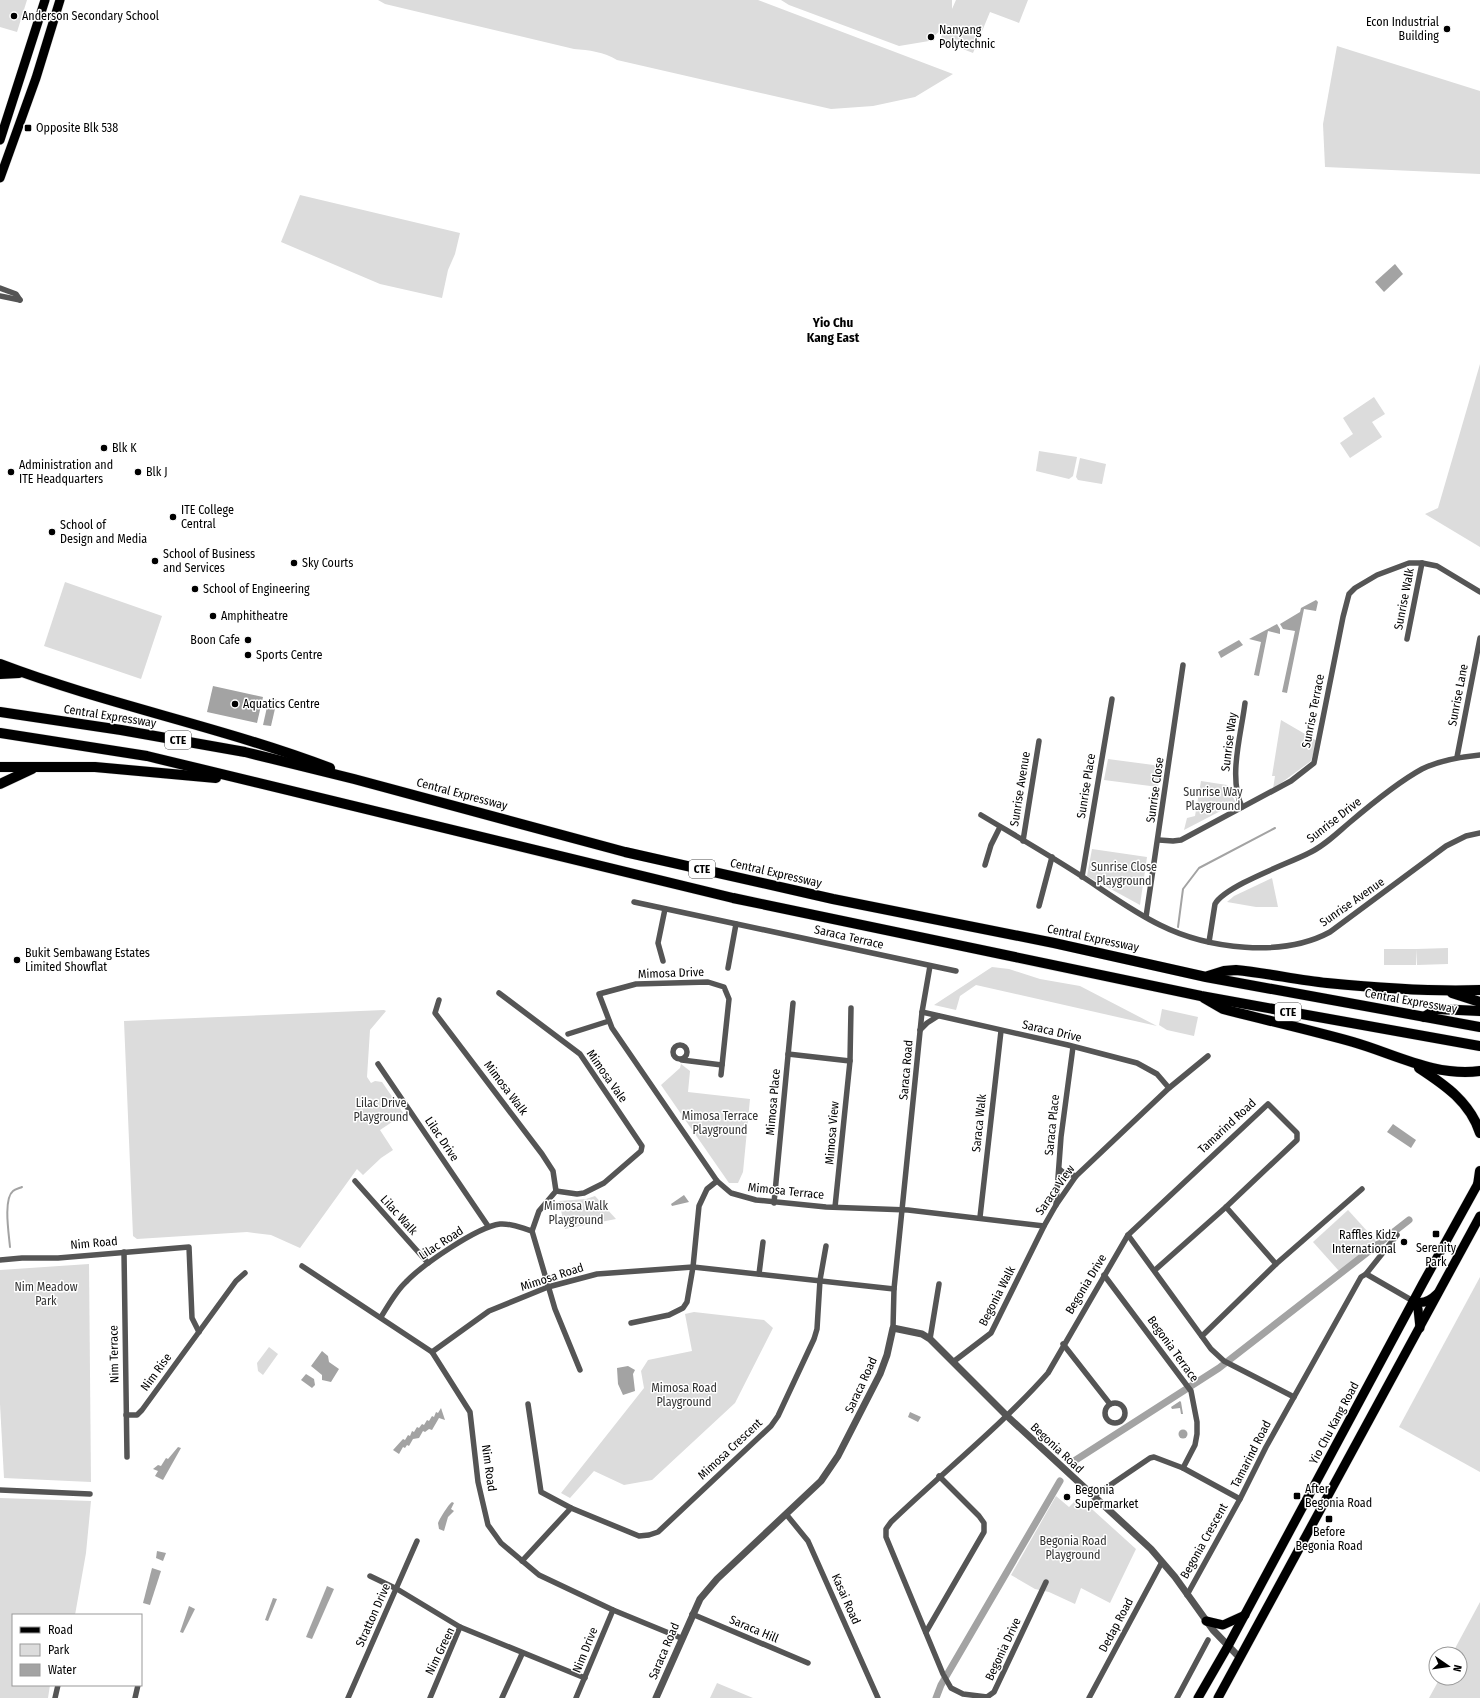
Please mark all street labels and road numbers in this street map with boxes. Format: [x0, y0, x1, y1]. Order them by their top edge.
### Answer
street label: Sunrise Walk [1391, 566, 1417, 631]
street label: Sunrise Lane [1445, 663, 1471, 727]
street label: Sunrise Terrace [1299, 673, 1327, 749]
street label: Central Expressway [63, 702, 158, 730]
street label: Sunrise Way [1218, 711, 1240, 772]
road number: CTE [165, 731, 191, 749]
street label: Sunrise Avenue [1007, 750, 1033, 827]
street label: Sunrise Place [1074, 752, 1098, 820]
street label: Sunrise Close [1143, 756, 1167, 824]
street label: Central Expressway [415, 775, 510, 813]
street label: Sunrise Drive [1304, 794, 1364, 846]
street label: Central Expressway [729, 856, 824, 890]
road number: CTE [689, 860, 715, 878]
street label: Sunrise Avenue [1317, 875, 1387, 929]
street label: Central Expressway [1046, 921, 1141, 955]
street label: Saraca Terrace [813, 922, 885, 952]
street label: Mimosa Drive [638, 965, 704, 981]
street label: Central Expressway [1364, 986, 1459, 1016]
road number: CTE [1275, 1003, 1301, 1021]
street label: Saraca Drive [1021, 1017, 1083, 1045]
street label: Saraca Road [896, 1039, 916, 1101]
street label: Mimosa Vale [584, 1047, 630, 1105]
street label: Mimosa Walk [481, 1058, 531, 1118]
street label: Mimosa Place [763, 1068, 783, 1136]
street label: Saraca Walk [969, 1093, 989, 1153]
street label: Saraca Place [1042, 1094, 1062, 1156]
street label: Tamarind Road [1195, 1096, 1259, 1156]
street label: Mimosa View [822, 1100, 842, 1165]
street label: Lilac Drive [422, 1114, 462, 1164]
street label: Saraca View [1033, 1162, 1077, 1218]
street label: Mimosa Terrace [747, 1180, 825, 1202]
street label: Lilac Walk [378, 1192, 421, 1238]
street label: Lilac Road [416, 1223, 466, 1263]
street label: Nim Road [70, 1234, 118, 1252]
street label: Begonia Drive [1063, 1251, 1109, 1317]
street label: Mimosa Road [519, 1260, 585, 1294]
street label: Begonia Walk [976, 1263, 1018, 1328]
street label: Begonia Terrace [1144, 1313, 1202, 1385]
street label: Nim Terrace [106, 1325, 122, 1383]
street label: Nim Rise [138, 1350, 174, 1394]
street label: Saraca Road [842, 1355, 880, 1415]
street label: Yio Chu Kang Road [1306, 1379, 1362, 1467]
street label: Mimosa Crescent [695, 1416, 765, 1482]
street label: Tamarind Road [1228, 1418, 1274, 1490]
street label: Begonia Road [1028, 1420, 1086, 1476]
street label: Nim Road [479, 1444, 499, 1492]
street label: Begonia Crescent [1177, 1501, 1231, 1581]
street label: Kasai Road [829, 1572, 863, 1626]
street label: Stratton Drive [353, 1581, 393, 1649]
street label: Dedap Road [1096, 1596, 1136, 1654]
street label: Saraca Hill [727, 1612, 781, 1646]
street label: Begonia Drive [982, 1615, 1024, 1683]
street label: Saraca Road [646, 1621, 682, 1681]
street label: Nim Green [422, 1625, 458, 1677]
street label: Nim Drive [570, 1625, 600, 1675]

